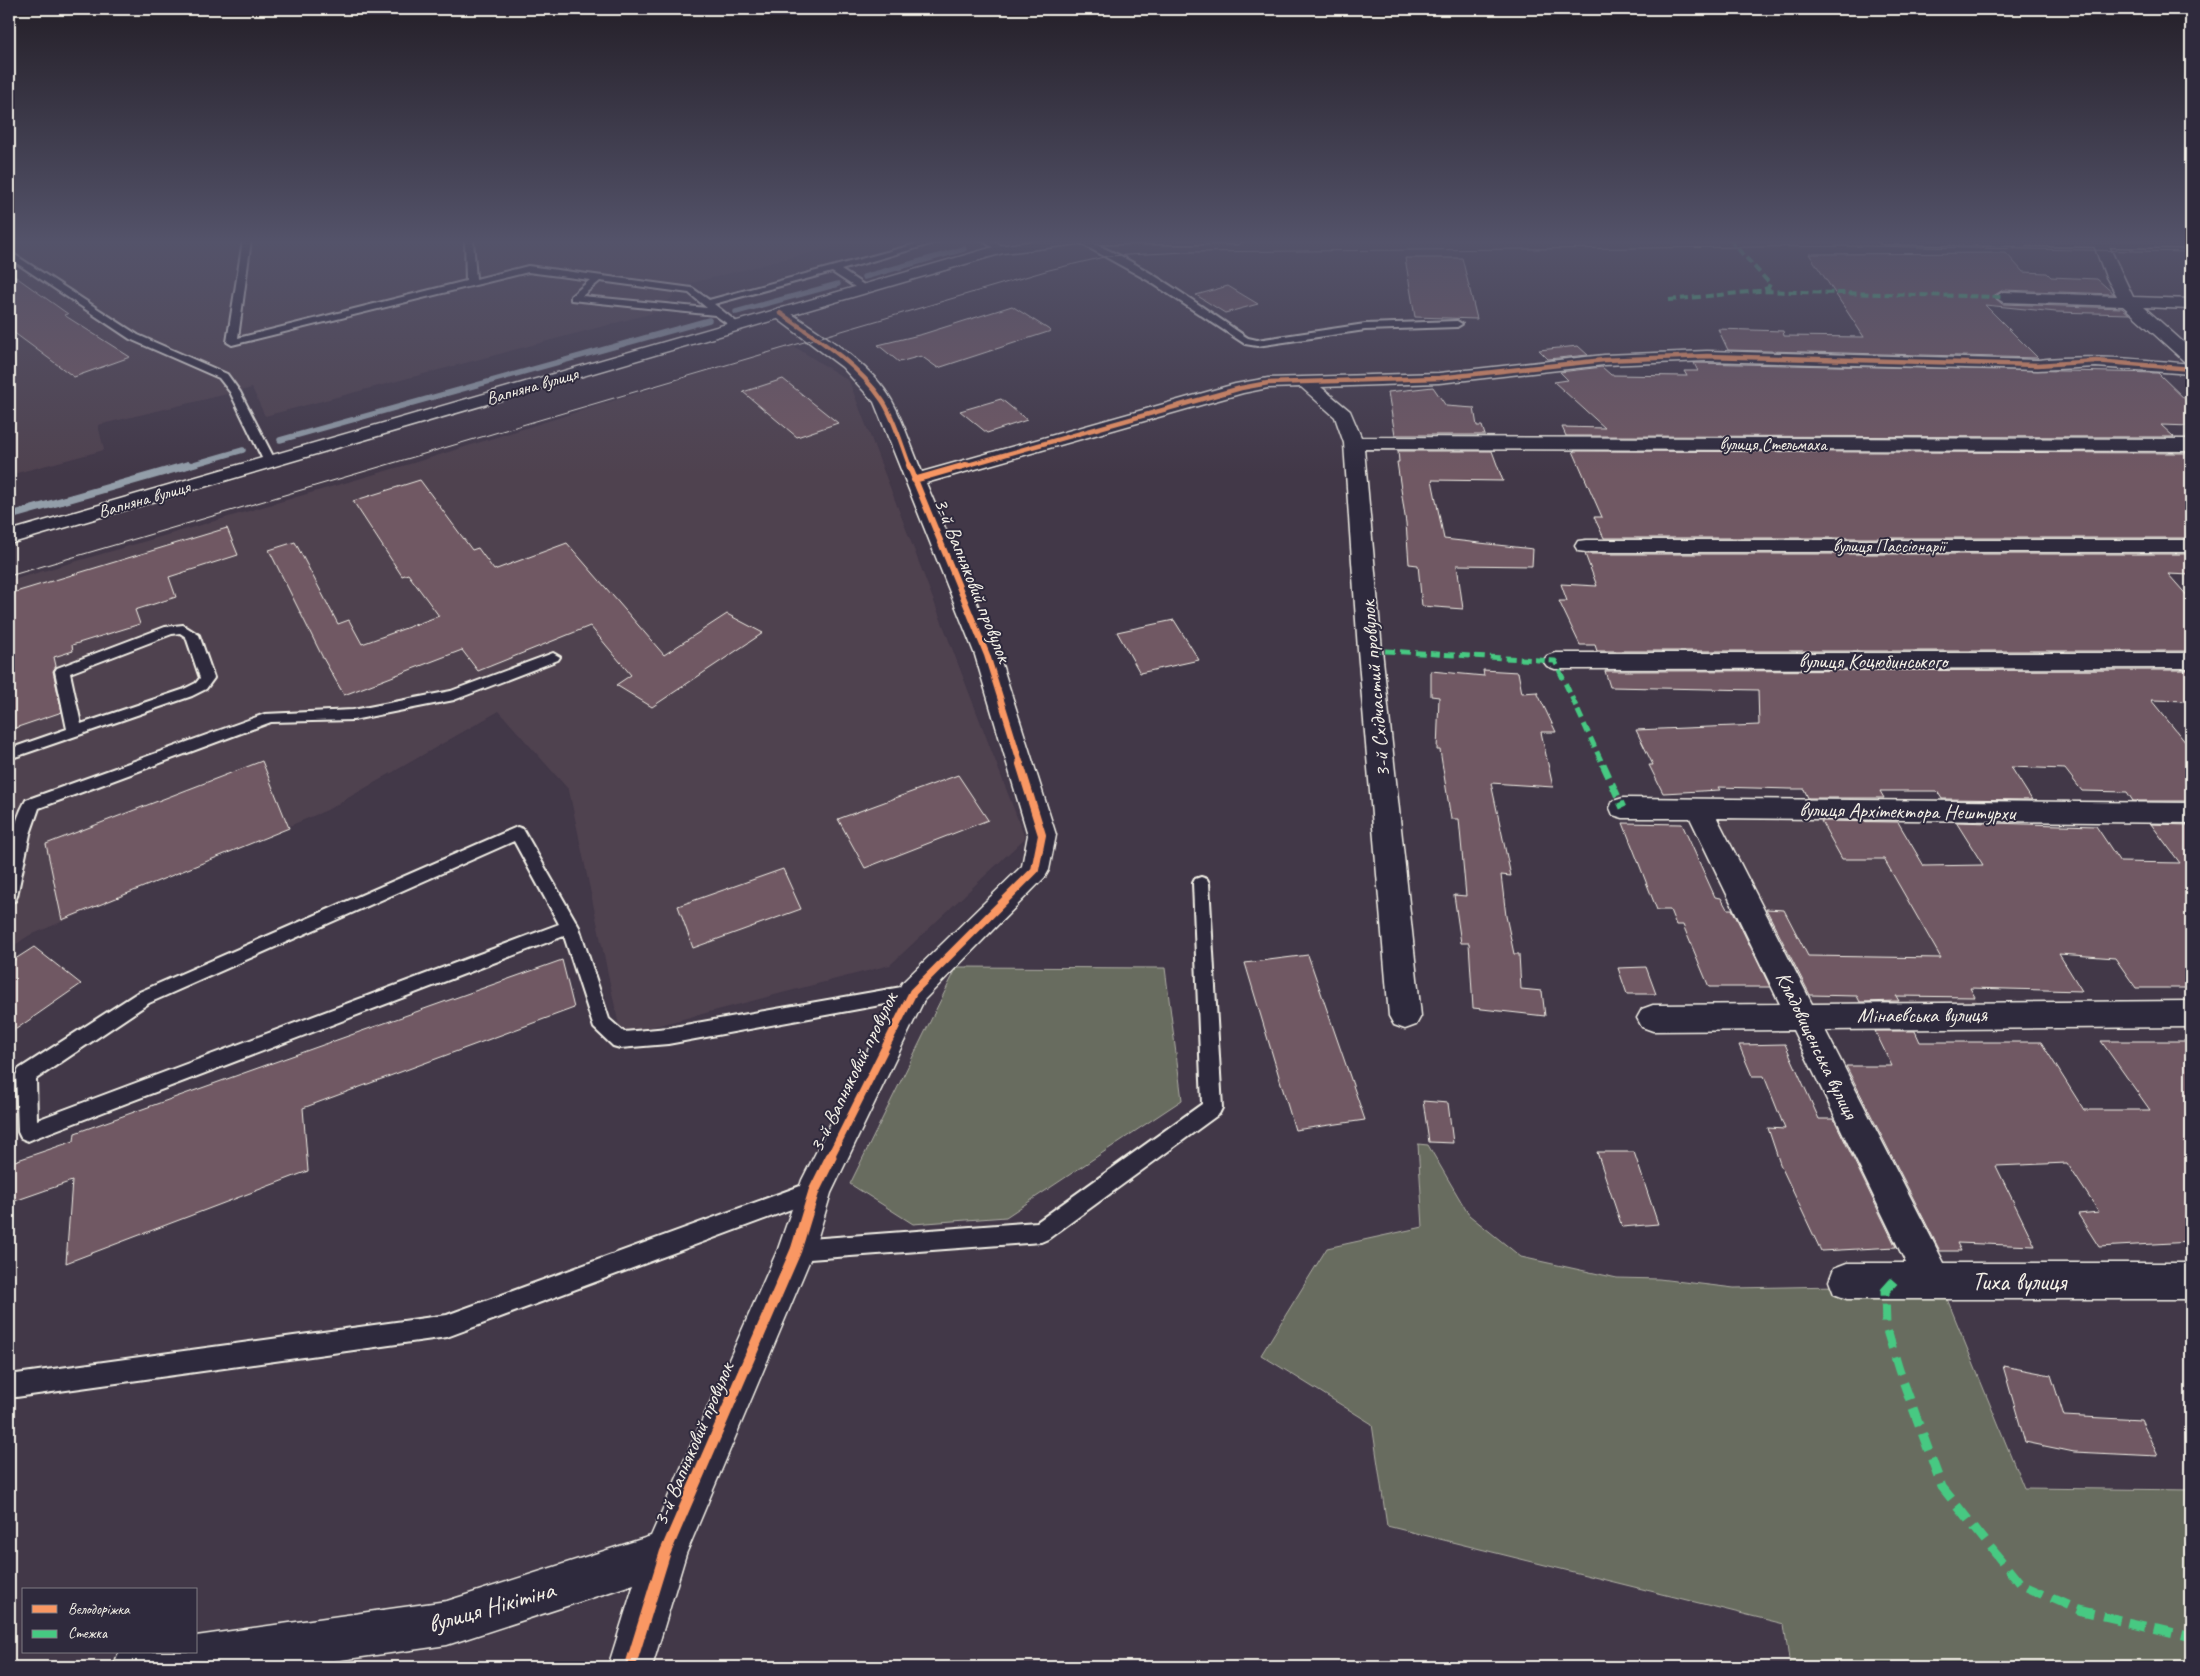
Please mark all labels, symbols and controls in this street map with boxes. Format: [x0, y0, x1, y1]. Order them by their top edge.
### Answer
street label: Вапняна вулиця [484, 362, 582, 410]
street label: вулиця Стельмаха [1719, 433, 1828, 455]
street label: Вапняна вулиця [96, 475, 194, 523]
street label: 3-й Вапняковий провулок [928, 494, 1019, 668]
street label: вулиця Пассіонарії [1833, 535, 1949, 557]
street label: 3-й Східчастий провулок [1354, 597, 1396, 778]
street label: вулиця Коцюбинського [1799, 648, 1950, 674]
street label: вулиця Архітектора Нештурхи [1799, 796, 2018, 826]
street label: Кладовищенська вулиця [1770, 967, 1864, 1124]
street label: 3-й Вапняковий провулок [803, 986, 904, 1156]
street label: Мінаєвська вулиця [1857, 1002, 1988, 1028]
street label: Тиха вулиця [1972, 1266, 2068, 1298]
street label: 3-й Вапняковий провулок [647, 1356, 740, 1530]
street label: вулиця Нікітіна [424, 1573, 560, 1640]
legend [22, 1588, 198, 1654]
text: Велодоріжка [68, 1600, 131, 1619]
text: Стежка [68, 1624, 108, 1643]

